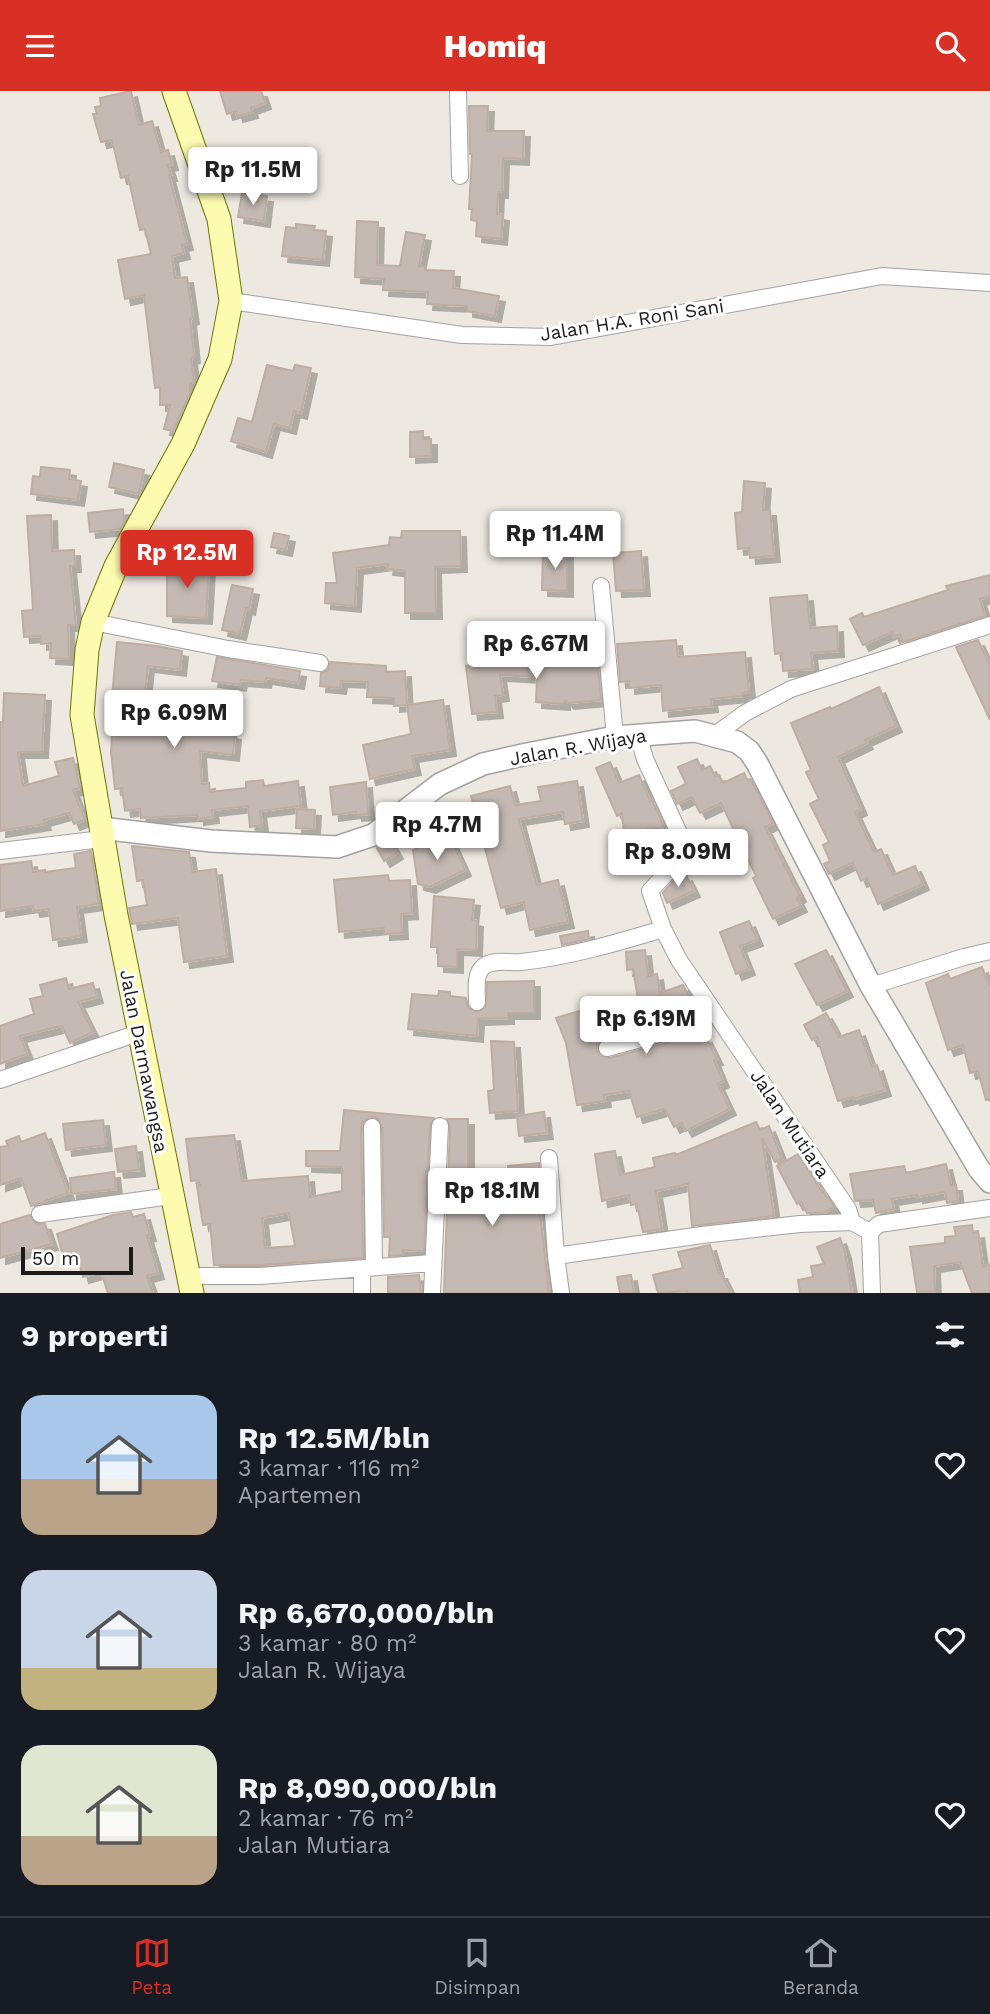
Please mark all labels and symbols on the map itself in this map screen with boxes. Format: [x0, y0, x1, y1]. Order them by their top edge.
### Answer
pin: Rp 11.5M [181, 148, 325, 207]
street label: Jalan H.A. Roni Sani [538, 294, 726, 346]
pin: Rp 11.4M [483, 511, 627, 571]
pin: Rp 12.5M [115, 531, 259, 590]
pin: Rp 6.67M [464, 621, 608, 681]
pin: Rp 6.09M [102, 691, 246, 750]
street label: Jalan R. Wijaya [508, 724, 648, 770]
pin: Rp 4.7M [372, 803, 502, 862]
pin: Rp 8.09M [606, 829, 750, 889]
street label: Jalan Darmawangsa [115, 968, 173, 1155]
pin: Rp 6.19M [574, 997, 718, 1056]
street label: Jalan Mutiara [745, 1065, 835, 1183]
pin: Rp 18.1M [420, 1169, 564, 1228]
scale bar [21, 1244, 133, 1276]

